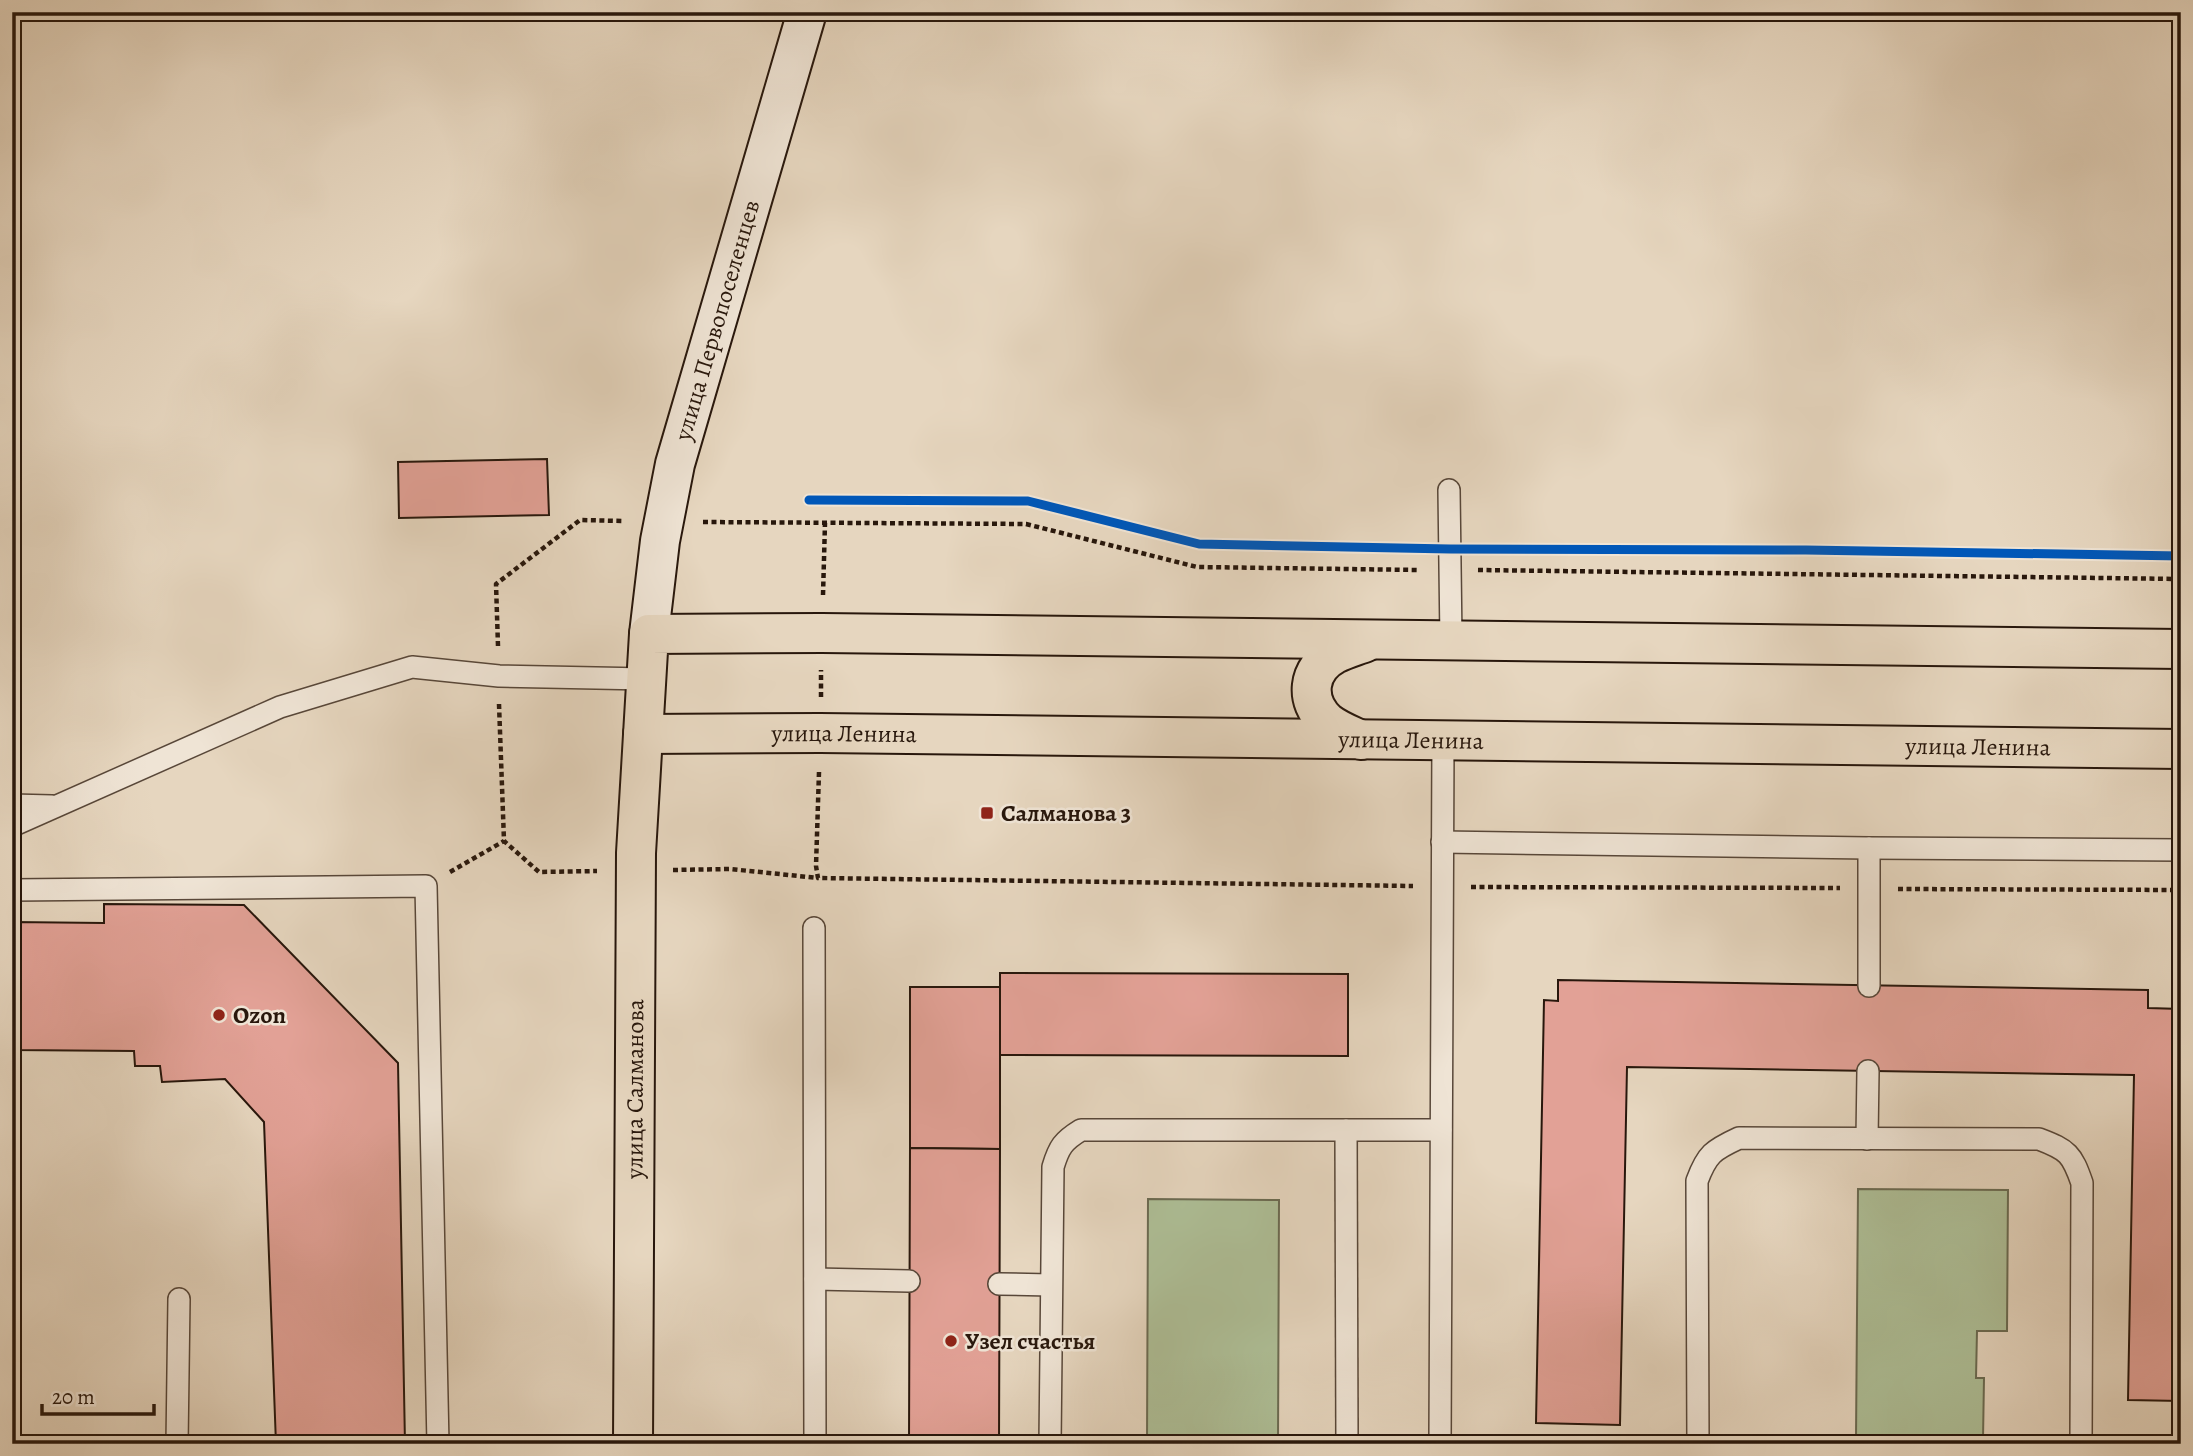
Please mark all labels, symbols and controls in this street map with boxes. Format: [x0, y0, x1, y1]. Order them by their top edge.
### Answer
street label: улица Первопоселенцев [666, 196, 767, 445]
street label: улица Ленина [770, 717, 917, 750]
street label: улица Ленина [1337, 723, 1484, 757]
street label: улица Ленина [1904, 730, 2051, 763]
place label: Салманова 3 [1001, 797, 1131, 829]
marker: Салманова 3 [979, 805, 995, 821]
place label: Ozon [233, 999, 287, 1031]
street label: улица Салманова [618, 999, 651, 1180]
marker: Ozon [211, 1007, 227, 1023]
place label: Узел счастья [965, 1325, 1095, 1357]
marker: Узел счастья [943, 1333, 959, 1349]
scale bar [42, 1372, 154, 1416]
text: 20 m [52, 1383, 95, 1411]

